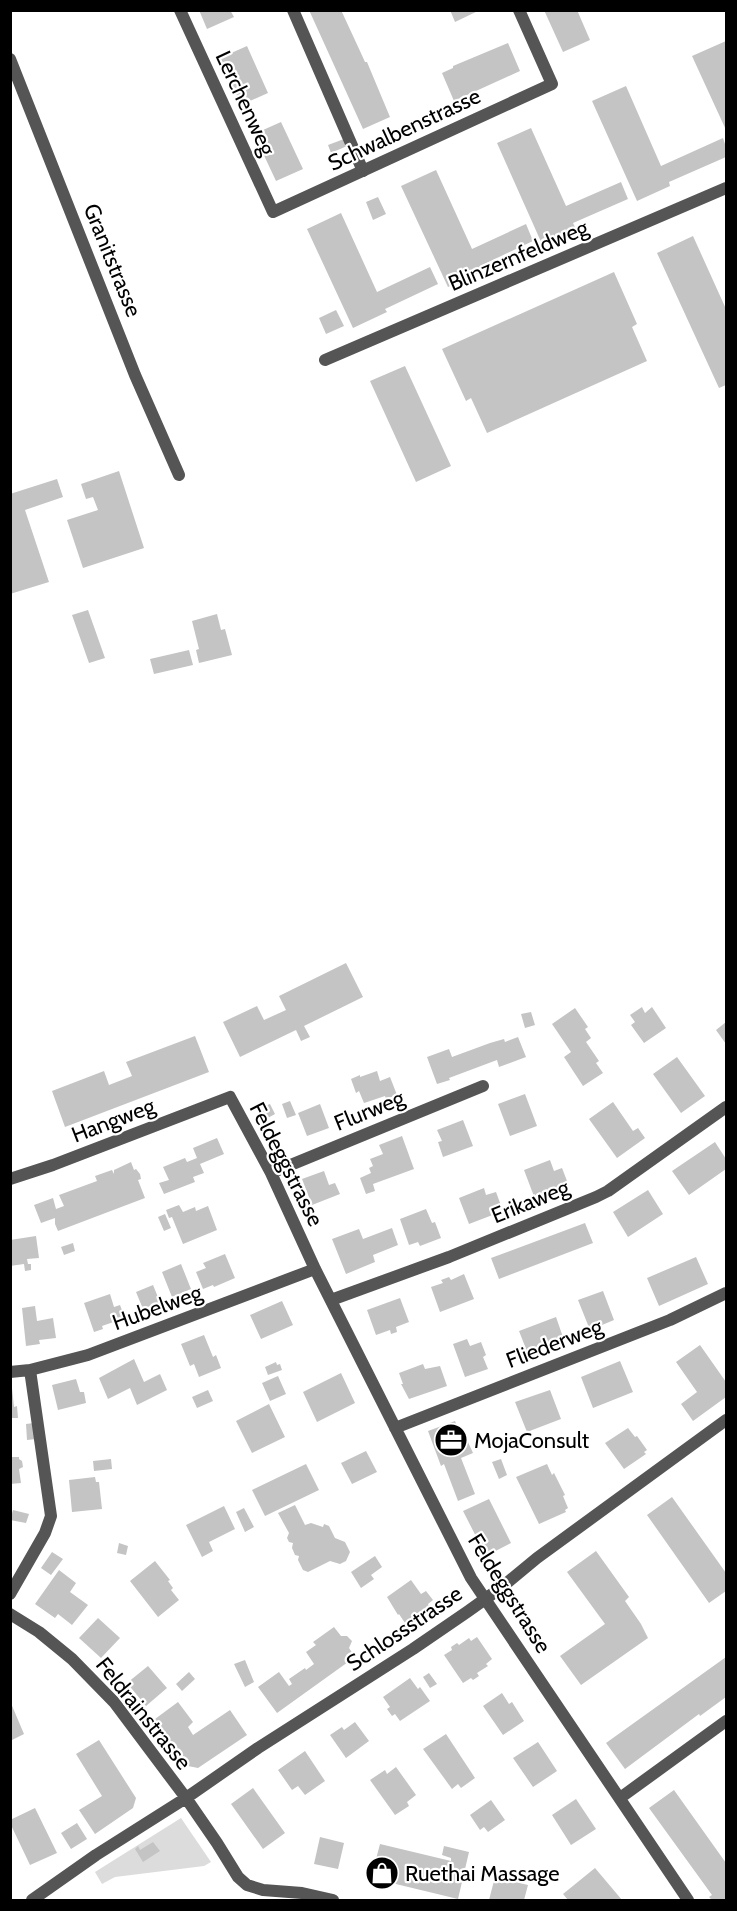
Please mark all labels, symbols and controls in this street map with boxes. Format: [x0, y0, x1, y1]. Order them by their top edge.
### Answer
street label: Lerchenweg [210, 47, 282, 161]
street label: Schwalbenstrasse [324, 82, 485, 177]
street label: Granitstrasse [78, 200, 147, 321]
street label: Blinzernfeldweg [444, 213, 593, 297]
street label: Flurweg [330, 1084, 409, 1137]
street label: Hangweg [68, 1092, 160, 1149]
street label: Feldeggstrasse [244, 1098, 329, 1231]
street label: Erikaweg [487, 1173, 574, 1229]
street label: Hubelweg [109, 1278, 207, 1336]
street label: Fliederweg [502, 1312, 607, 1374]
office icon: MojaConsult [433, 1422, 469, 1458]
place label: MojaConsult [474, 1427, 590, 1454]
street label: Feldeggstrasse [462, 1529, 557, 1658]
street label: Schlossstrasse [341, 1580, 467, 1677]
street label: Feldrainstrasse [90, 1652, 197, 1775]
shop icon: Ruethai Massage [364, 1855, 400, 1891]
place label: Ruethai Massage [405, 1860, 560, 1887]

